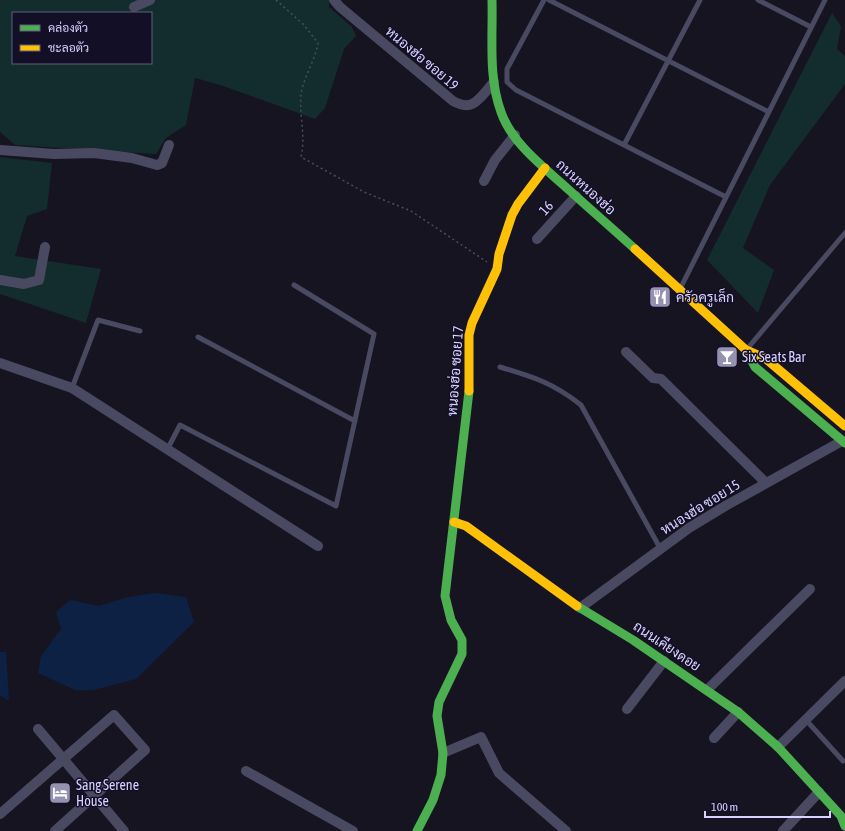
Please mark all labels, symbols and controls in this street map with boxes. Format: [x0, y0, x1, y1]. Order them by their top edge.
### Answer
legend [12, 12, 152, 64]
text: คล่องตัว [48, 21, 88, 35]
street label: หนองฮ่อ ซอย 19 [382, 23, 462, 93]
text: ชะลอตัว [48, 41, 89, 55]
street label: ถนนหนองฮ่อ [553, 156, 619, 218]
street label: 16 [536, 197, 557, 218]
restaurant icon: ครัวครูเล็ก [647, 284, 673, 310]
place label: ครัวครูเล็ก [676, 288, 734, 307]
street label: หนองฮ่อ ซอย 17 [444, 325, 466, 417]
bar icon: Six Seats Bar [714, 344, 740, 370]
place label: Six Seats Bar [742, 349, 806, 365]
street label: หนองฮ่อ ซอย 15 [657, 476, 743, 538]
street label: ถนนเคียงดอย [630, 617, 704, 674]
place label: Sang Serene House [76, 777, 139, 809]
hotel icon: Sang Serene House [47, 780, 73, 806]
scale bar [705, 793, 830, 819]
text: 100 m [711, 800, 738, 814]

